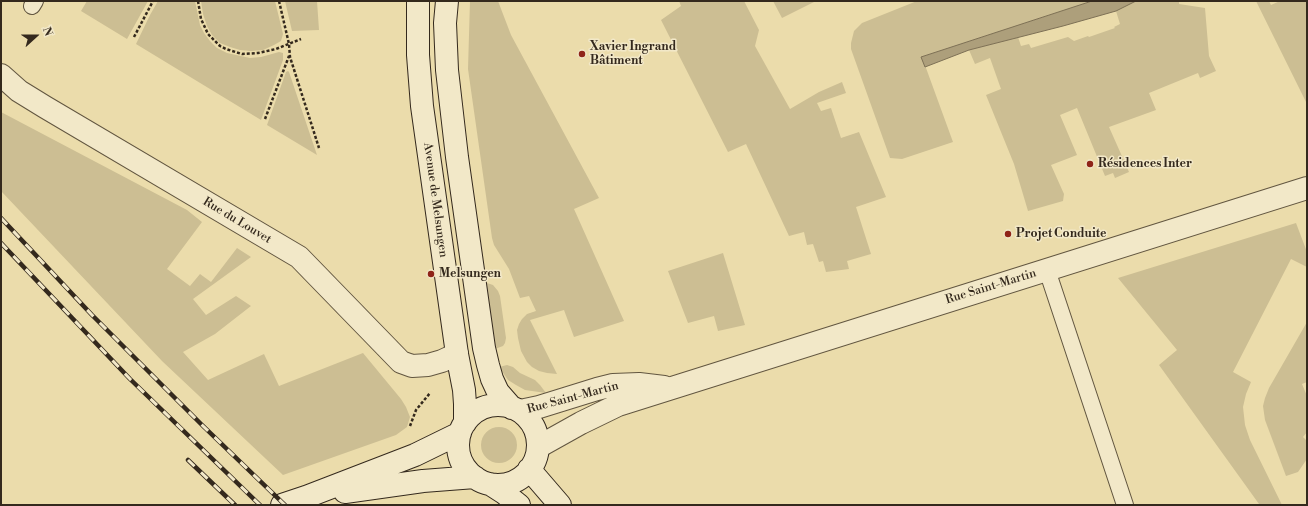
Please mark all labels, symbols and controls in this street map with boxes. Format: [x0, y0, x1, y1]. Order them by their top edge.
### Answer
north arrow [16, 16, 56, 56]
text: N [39, 25, 55, 38]
place label: Xavier Ingrand Bâtiment [590, 40, 676, 68]
marker: Xavier Ingrand Bâtiment [577, 49, 587, 59]
street label: Avenue de Melsungen [420, 142, 450, 258]
place label: Résidences Inter [1098, 157, 1192, 171]
marker: Résidences Inter [1085, 159, 1095, 169]
street label: Rue du Louvet [200, 195, 274, 247]
place label: Projet Conduite [1016, 227, 1106, 241]
marker: Projet Conduite [1003, 229, 1013, 239]
street label: Rue Saint-Martin [944, 266, 1038, 308]
place label: Melsungen [439, 267, 501, 281]
marker: Melsungen [426, 269, 436, 279]
street label: Rue Saint-Martin [526, 379, 620, 417]

